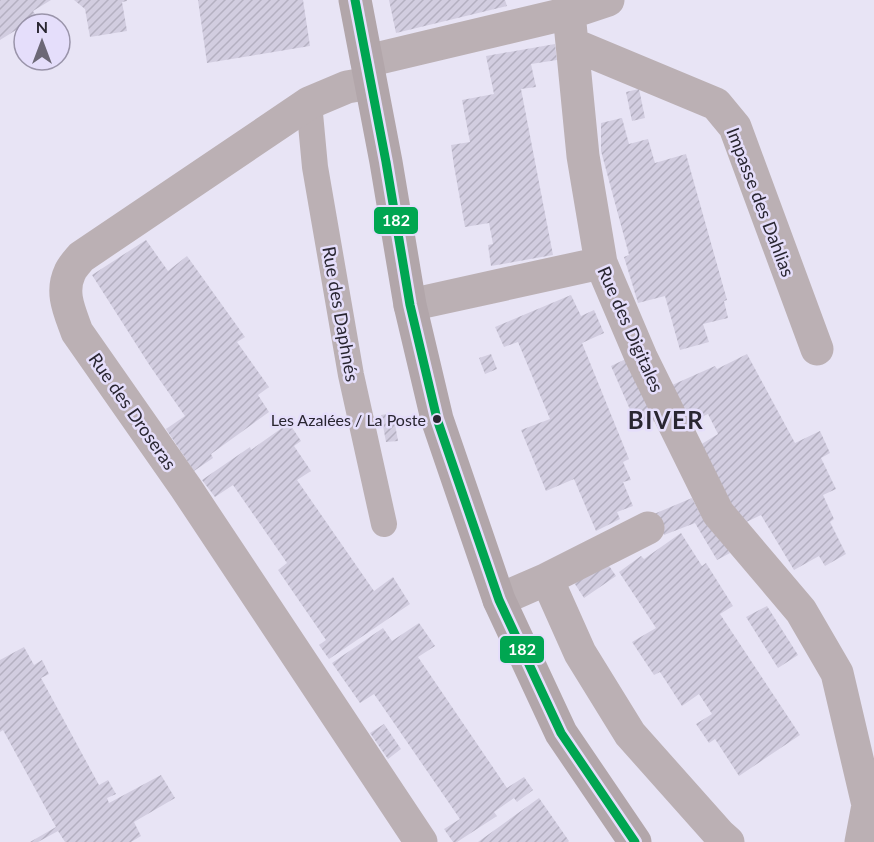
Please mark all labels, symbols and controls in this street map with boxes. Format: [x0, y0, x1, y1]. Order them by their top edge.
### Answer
north arrow [12, 12, 72, 72]
text: N [36, 17, 48, 36]
street label: Impasse des Dahlias [722, 124, 800, 280]
line badge: 182 [373, 206, 419, 235]
text: 182 [382, 210, 410, 229]
street label: Rue des Daphnés [318, 245, 364, 384]
street label: Rue des Digitales [593, 263, 669, 396]
street label: Rue des Droseras [85, 348, 182, 474]
district label: BIVER [628, 405, 704, 434]
place label: Les Azalées / La Poste [271, 410, 426, 429]
marker: Les Azalées / La Poste [431, 413, 443, 425]
line badge: 182 [499, 635, 545, 664]
text: 182 [508, 639, 536, 658]

